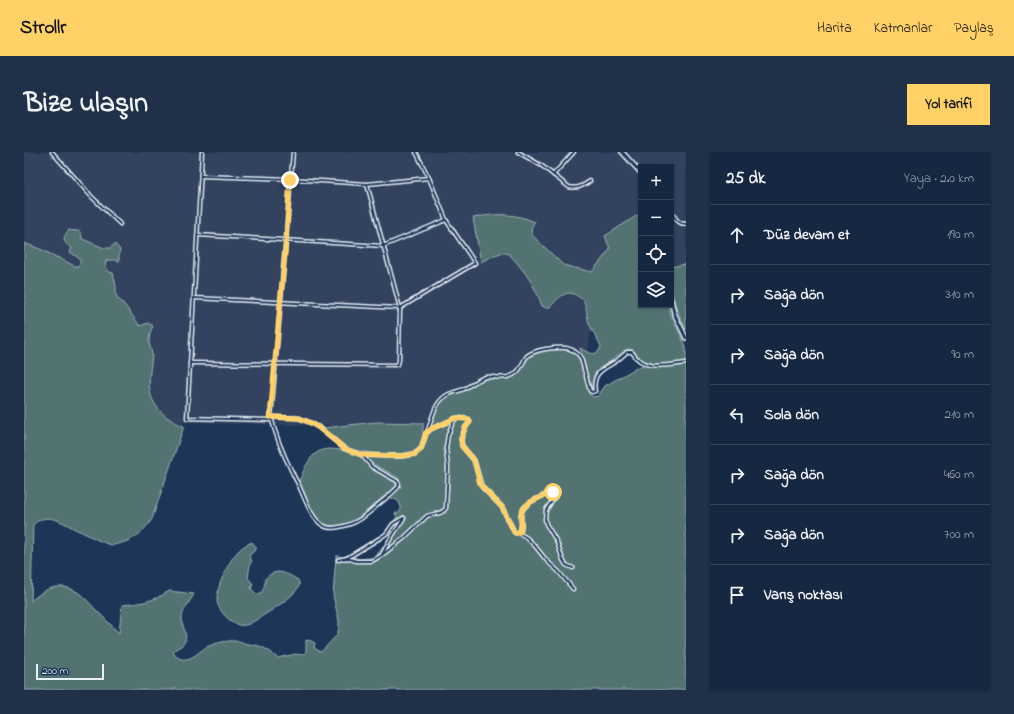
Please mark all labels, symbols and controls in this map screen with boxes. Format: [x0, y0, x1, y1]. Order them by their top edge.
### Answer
text: Strollr [20, 15, 66, 42]
text: Harita [817, 18, 852, 39]
text: Katmanlar [874, 18, 932, 39]
text: Paylaş [954, 18, 994, 39]
text: Bize ulaşın [24, 84, 148, 125]
button: Yol tarifi [907, 84, 990, 125]
map controls [638, 164, 674, 308]
button: + [638, 164, 674, 200]
text: 25 dk [726, 166, 765, 191]
text: Yaya · 2.0 km [904, 169, 974, 188]
route end [281, 171, 299, 189]
button: − [638, 200, 674, 236]
icon: ahead [726, 224, 748, 246]
text: Düz devam et [764, 224, 850, 246]
text: 190 m [947, 225, 974, 244]
button: locate [638, 236, 674, 272]
button: layers [638, 272, 674, 308]
icon: right [726, 284, 748, 306]
text: Sağa dön [764, 284, 824, 306]
text: 310 m [946, 285, 974, 304]
icon: right [726, 344, 748, 366]
text: Sağa dön [764, 344, 824, 366]
text: 90 m [951, 345, 974, 364]
icon: left [726, 404, 748, 426]
text: Sola dön [764, 404, 819, 426]
text: 210 m [944, 405, 974, 424]
icon: right [726, 464, 748, 486]
text: Sağa dön [764, 464, 824, 486]
text: 460 m [944, 465, 974, 484]
route start [544, 483, 562, 501]
icon: right [726, 524, 748, 546]
text: Sağa dön [764, 524, 824, 546]
text: 700 m [944, 525, 974, 544]
icon: arrive [726, 584, 748, 606]
text: Varış noktası [764, 584, 843, 606]
scale bar [36, 662, 104, 681]
text: 200 m [42, 663, 68, 679]

